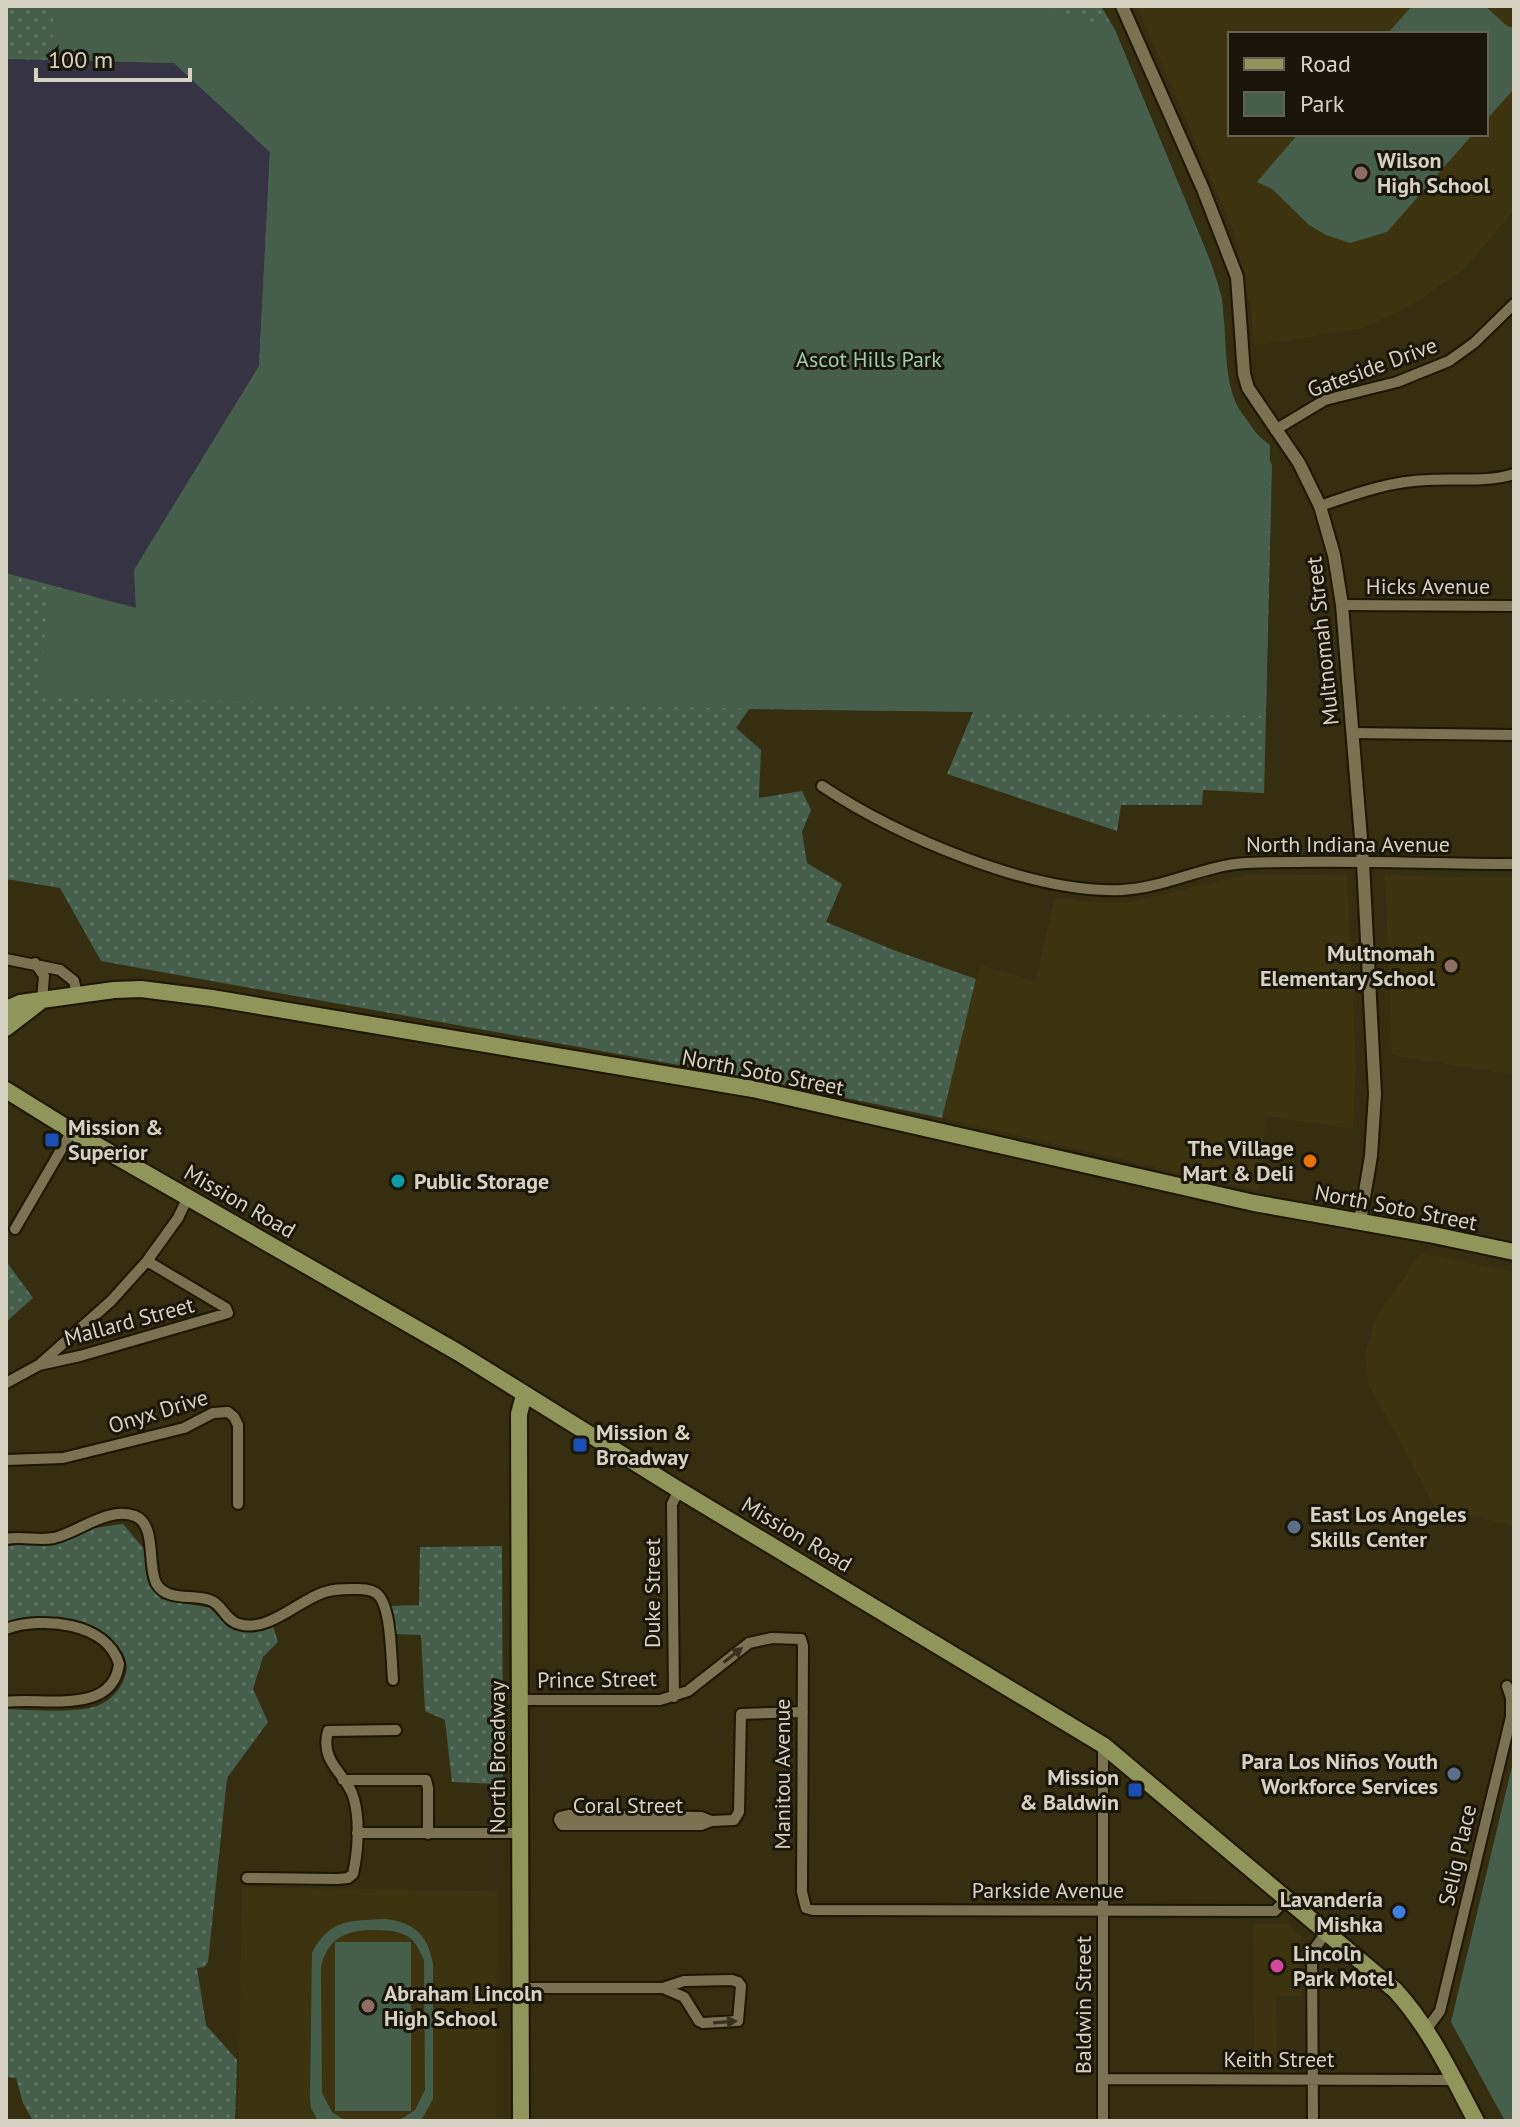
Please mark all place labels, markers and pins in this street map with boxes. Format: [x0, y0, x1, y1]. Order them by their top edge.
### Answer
place label: Wilson High School [1377, 146, 1490, 199]
marker: Wilson High School [1352, 164, 1370, 182]
place label: Multnomah Elementary School [1260, 939, 1436, 992]
marker: Multnomah Elementary School [1442, 957, 1460, 975]
place label: Mission & Superior [68, 1113, 163, 1166]
marker: Mission & Superior [43, 1131, 61, 1149]
place label: The Village Mart & Deli [1183, 1134, 1294, 1187]
marker: The Village Mart & Deli [1301, 1152, 1319, 1170]
place label: Public Storage [414, 1167, 549, 1195]
marker: Public Storage [389, 1172, 407, 1190]
place label: Mission & Broadway [596, 1418, 691, 1471]
marker: Mission & Broadway [571, 1436, 589, 1454]
place label: East Los Angeles Skills Center [1310, 1500, 1466, 1553]
marker: East Los Angeles Skills Center [1285, 1518, 1303, 1536]
place label: Para Los Niños Youth Workforce Services [1241, 1747, 1438, 1800]
place label: Mission & Baldwin [1020, 1763, 1119, 1816]
marker: Para Los Niños Youth Workforce Services [1445, 1765, 1463, 1783]
marker: Mission & Baldwin [1126, 1781, 1144, 1799]
place label: Lavandería Mishka [1280, 1885, 1383, 1938]
marker: Lavandería Mishka [1390, 1903, 1408, 1921]
place label: Lincoln Park Motel [1293, 1939, 1394, 1992]
marker: Lincoln Park Motel [1268, 1957, 1286, 1975]
place label: Abraham Lincoln High School [384, 1979, 543, 2032]
marker: Abraham Lincoln High School [359, 1997, 377, 2015]

